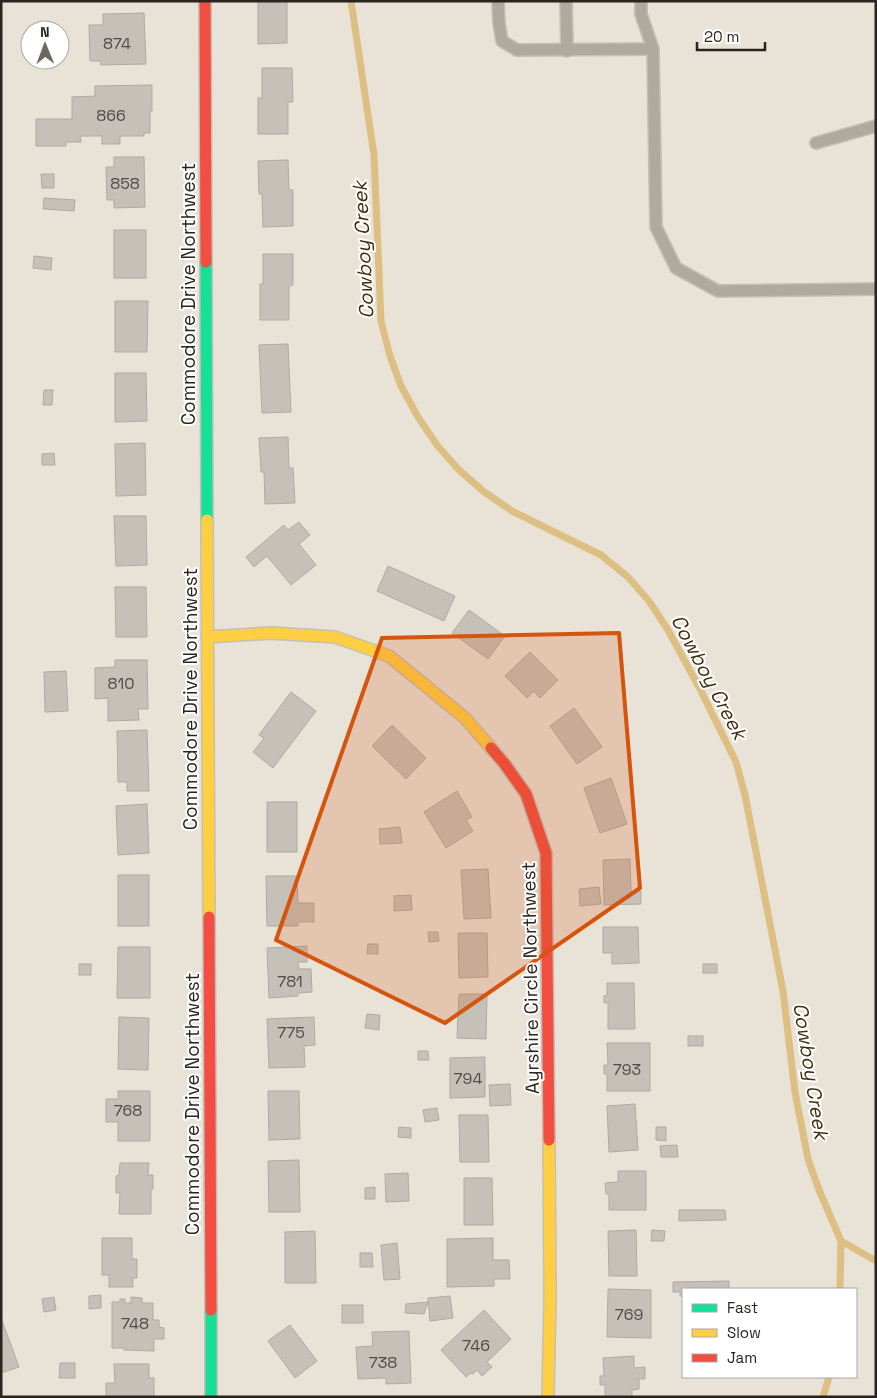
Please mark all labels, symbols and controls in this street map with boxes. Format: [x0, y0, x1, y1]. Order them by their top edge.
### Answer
north arrow [20, 20, 70, 70]
scale bar [697, 20, 764, 52]
text: N [40, 23, 50, 41]
text: 20 m [704, 27, 739, 46]
house number: 874 [103, 33, 131, 54]
house number: 866 [96, 105, 126, 126]
street label: Commodore Drive Northwest [176, 163, 201, 425]
house number: 858 [110, 173, 140, 194]
water label: Cowboy Creek [346, 178, 380, 320]
street label: Commodore Drive Northwest [178, 568, 203, 830]
water label: Cowboy Creek [665, 610, 754, 746]
house number: 810 [108, 673, 134, 694]
street label: Ayrshire Circle Northwest [516, 862, 545, 1094]
house number: 781 [277, 971, 303, 992]
street label: Commodore Drive Northwest [180, 973, 205, 1235]
water label: Cowboy Creek [787, 1001, 835, 1143]
house number: 775 [277, 1022, 305, 1043]
house number: 793 [613, 1059, 641, 1080]
house number: 794 [454, 1068, 482, 1089]
house number: 768 [114, 1100, 142, 1121]
legend [682, 1288, 857, 1378]
text: Fast [727, 1298, 758, 1317]
house number: 769 [615, 1304, 643, 1325]
house number: 748 [121, 1313, 149, 1334]
text: Slow [727, 1323, 761, 1342]
house number: 746 [462, 1335, 490, 1356]
text: Jam [727, 1348, 757, 1367]
house number: 738 [369, 1352, 397, 1373]

